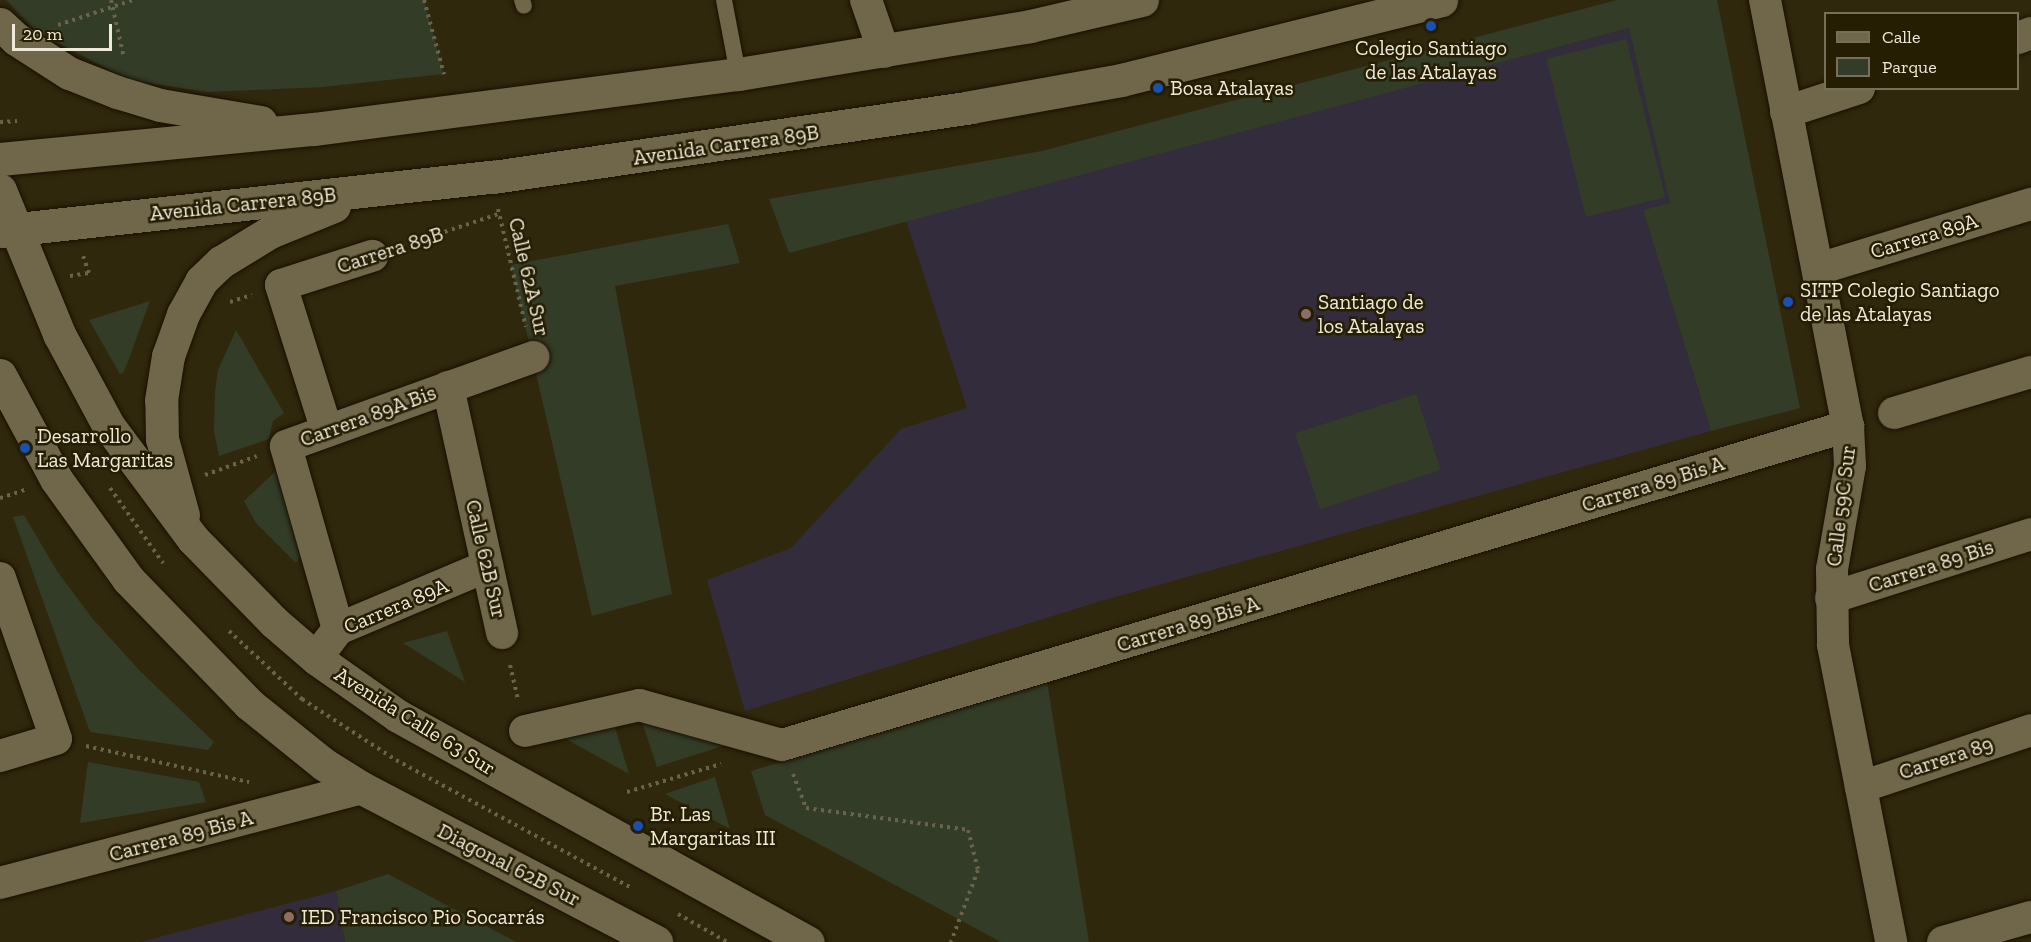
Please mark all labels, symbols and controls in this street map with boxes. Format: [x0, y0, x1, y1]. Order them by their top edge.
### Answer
scale bar [15, 12, 116, 50]
legend [1824, 12, 2019, 90]
marker: Colegio Santiago de las Atalayas [1424, 19, 1438, 33]
text: 20 m [23, 23, 62, 45]
text: Calle [1882, 26, 1920, 48]
place label: Colegio Santiago de las Atalayas [1355, 35, 1507, 85]
text: Parque [1882, 56, 1937, 78]
place label: Bosa Atalayas [1170, 75, 1294, 101]
marker: Bosa Atalayas [1151, 81, 1165, 95]
street label: Avenida Carrera 89B [632, 119, 820, 171]
street label: Avenida Carrera 89B [149, 182, 337, 226]
street label: Carrera 89A [1867, 208, 1981, 264]
street label: Calle 62A Sur [503, 215, 555, 339]
street label: Carrera 89B [334, 221, 446, 279]
place label: SITP Colegio Santiago de las Atalayas [1800, 277, 2000, 327]
place label: Santiago de los Atalayas [1318, 289, 1425, 339]
marker: SITP Colegio Santiago de las Atalayas [1781, 295, 1795, 309]
marker: Santiago de los Atalayas [1299, 307, 1313, 321]
street label: Carrera 89A Bis [296, 380, 440, 452]
place label: Desarrollo Las Margaritas [37, 423, 173, 473]
marker: Desarrollo Las Margaritas [18, 441, 32, 455]
street label: Calle 59C Sur [1821, 444, 1861, 568]
street label: Carrera 89 Bis A [1578, 450, 1728, 518]
street label: Calle 62B Sur [460, 497, 512, 621]
street label: Carrera 89 Bis [1865, 534, 1997, 598]
street label: Carrera 89A [340, 573, 452, 639]
street label: Carrera 89 Bis A [1113, 590, 1263, 658]
street label: Avenida Calle 63 Sur [330, 661, 500, 781]
street label: Carrera 89 [1896, 731, 1996, 785]
place label: Br. Las Margaritas III [650, 801, 776, 851]
street label: Carrera 89 Bis A [106, 805, 256, 867]
street label: Diagonal 62B Sur [433, 818, 585, 912]
marker: Br. Las Margaritas III [631, 819, 645, 833]
place label: IED Francisco Pio Socarrás [301, 904, 545, 930]
marker: IED Francisco Pio Socarrás [282, 910, 296, 924]

